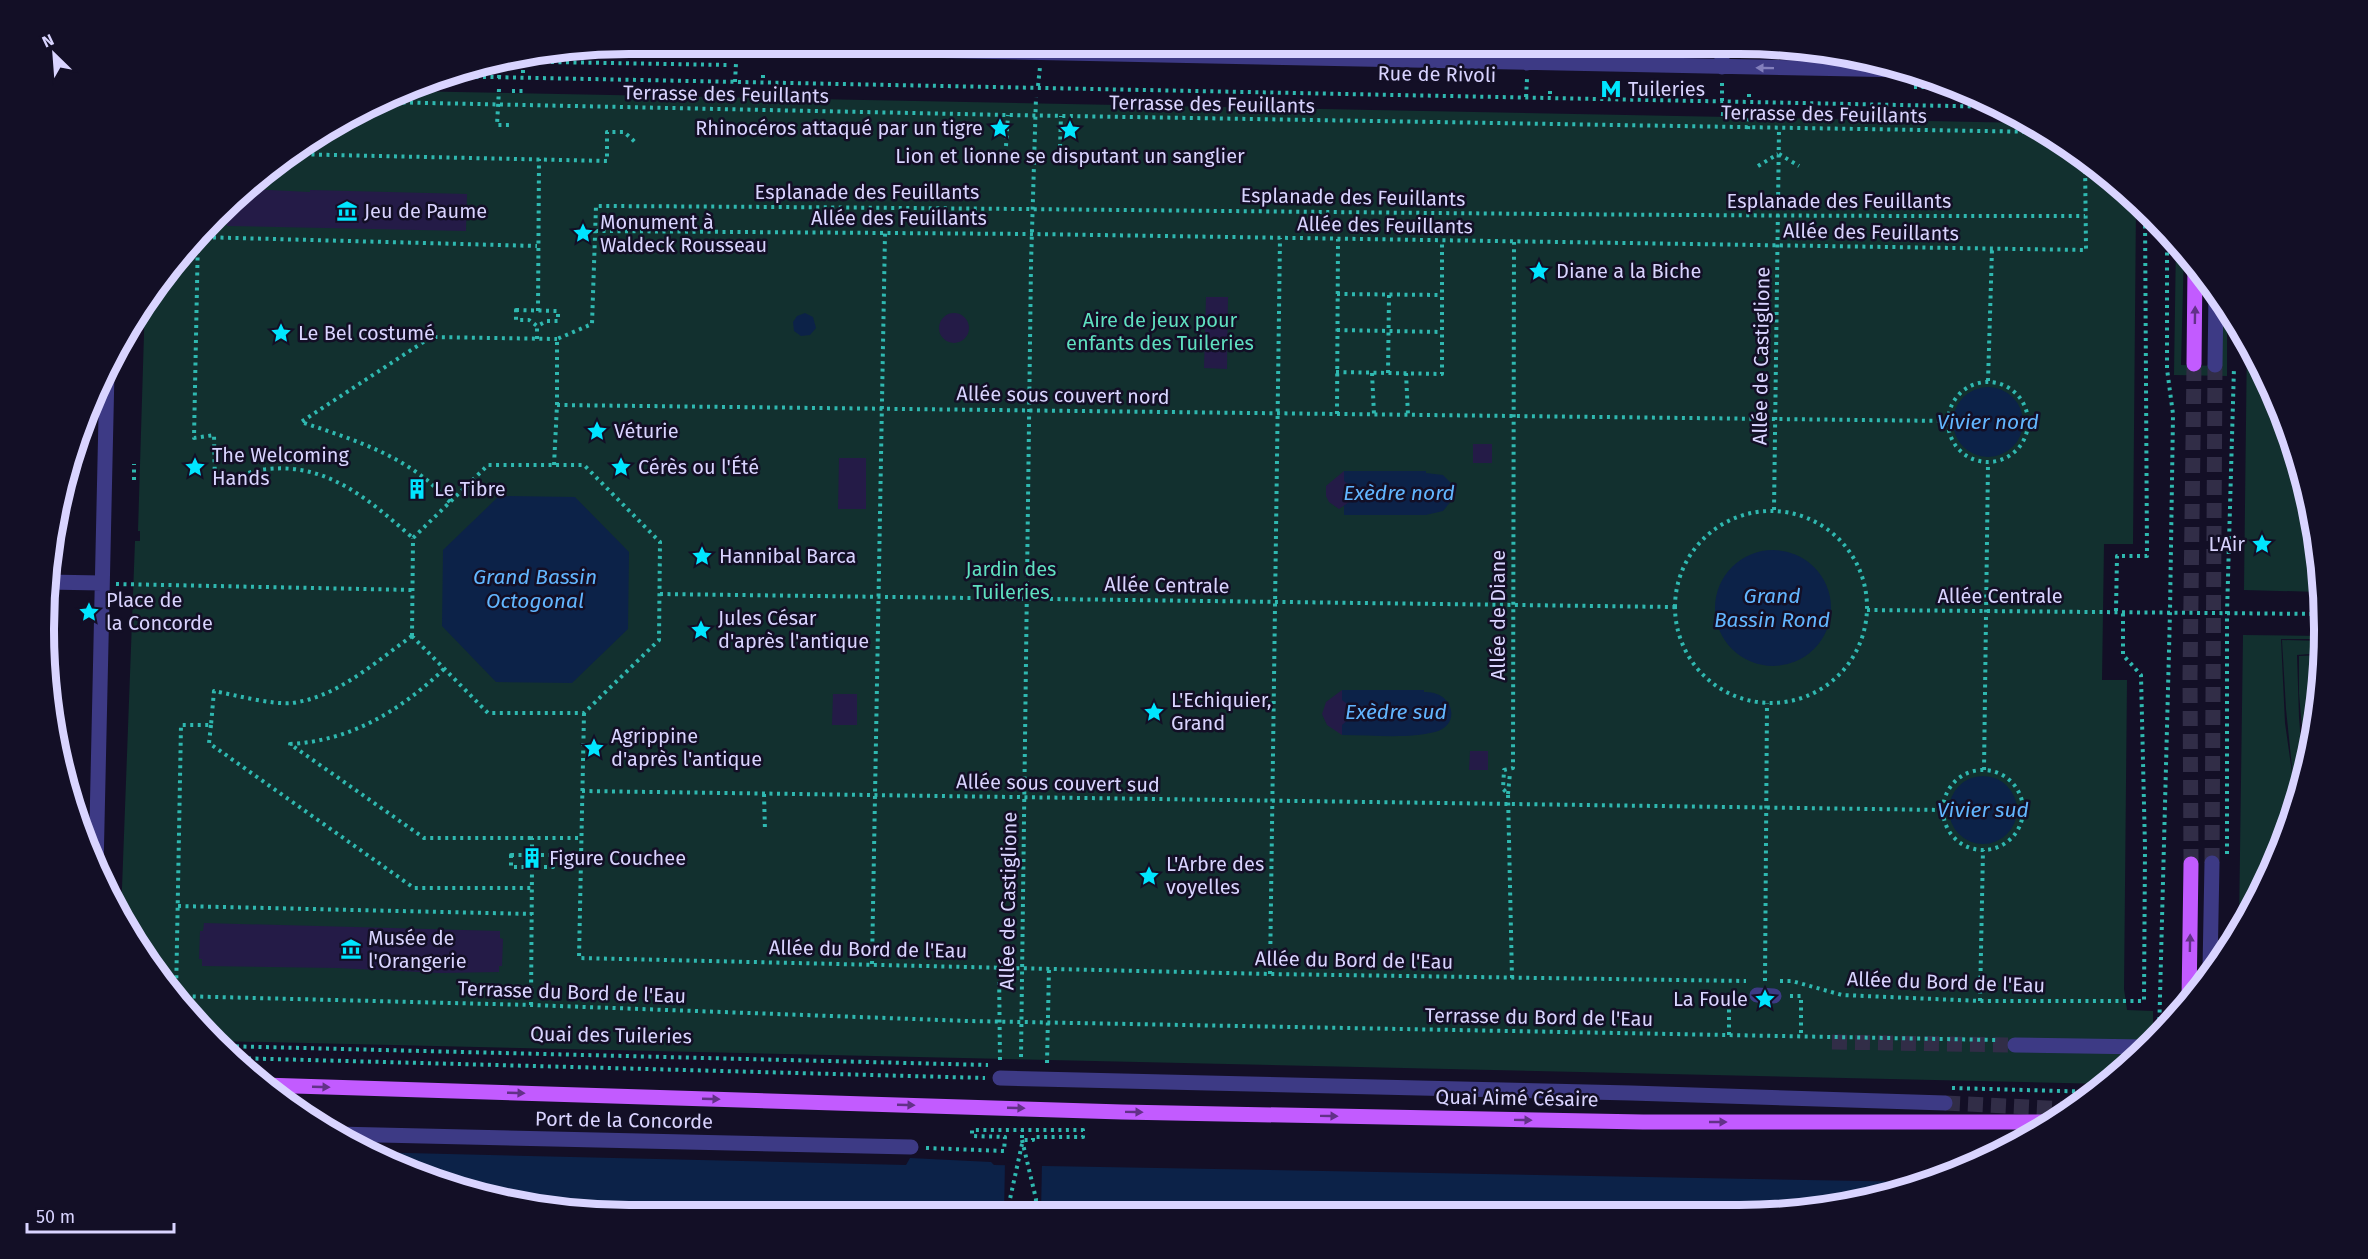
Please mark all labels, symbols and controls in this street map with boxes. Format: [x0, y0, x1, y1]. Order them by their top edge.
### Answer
north arrow [24, 24, 84, 84]
text: N [39, 30, 57, 52]
street label: Rue de Rivoli [1377, 61, 1497, 87]
one-way arrow [1756, 63, 1775, 72]
metro station icon: Tuileries [1599, 77, 1623, 101]
place label: Tuileries [1628, 77, 1705, 101]
street label: Terrasse des Feuillants [623, 80, 829, 108]
street label: Terrasse des Feuillants [1109, 90, 1315, 118]
street label: Terrasse des Feuillants [1721, 100, 1927, 128]
place label: Rhinocéros attaqué par un tigre [695, 116, 983, 140]
place icon: Rhinocéros attaqué par un tigre [988, 116, 1012, 140]
place icon: Lion et lionne se disputant un sanglier [1058, 118, 1082, 142]
place label: Lion et lionne se disputant un sanglier [895, 144, 1245, 168]
street label: Esplanade des Feuillants [755, 180, 979, 204]
street label: Esplanade des Feuillants [1240, 183, 1466, 211]
street label: Esplanade des Feuillants [1727, 189, 1951, 213]
museum icon: Jeu de Paume [335, 199, 359, 223]
place label: Jeu de Paume [364, 199, 487, 223]
street label: Allée des Feuillants [811, 206, 987, 230]
place label: Monument à Waldeck Rousseau [600, 210, 767, 257]
street label: Allée des Feuillants [1297, 211, 1473, 239]
street label: Allée des Feuillants [1783, 218, 1959, 246]
place icon: Monument à Waldeck Rousseau [571, 221, 595, 245]
place icon: Diane a la Biche [1527, 259, 1551, 283]
place label: Diane a la Biche [1556, 259, 1701, 283]
street label: Allée de Castiglione [1747, 267, 1775, 445]
one-way arrow [2190, 305, 2200, 324]
park label: Aire de jeux pour enfants des Tuileries [1066, 308, 1254, 355]
place icon: Le Bel costumé [269, 321, 293, 345]
place label: Le Bel costumé [298, 321, 435, 345]
street label: Allée sous couvert nord [956, 381, 1170, 409]
water label: Vivier nord [1937, 409, 2039, 435]
place icon: Véturie [585, 419, 609, 443]
place label: Véturie [614, 419, 679, 443]
place label: The Welcoming Hands [212, 443, 350, 490]
place icon: The Welcoming Hands [183, 455, 207, 479]
place icon: Cérès ou l'Été [609, 455, 633, 479]
place label: Cérès ou l'Été [638, 455, 759, 479]
building icon: Le Tibre [405, 477, 429, 501]
place label: Le Tibre [434, 477, 506, 501]
water label: Exèdre nord [1343, 480, 1455, 506]
place label: L'Air [2208, 532, 2245, 556]
place icon: L'Air [2250, 532, 2274, 556]
place icon: Hannibal Barca [690, 544, 714, 568]
place label: Hannibal Barca [719, 544, 856, 568]
street label: Allée de Diane [1486, 550, 1510, 680]
park label: Jardin des Tuileries [966, 557, 1056, 604]
water label: Grand Bassin Octogonal [473, 564, 597, 614]
street label: Allée Centrale [1104, 572, 1230, 598]
water label: Grand Bassin Rond [1714, 583, 1830, 633]
street label: Allée Centrale [1937, 584, 2063, 608]
place label: Place de la Concorde [106, 588, 213, 635]
place icon: Place de la Concorde [77, 600, 101, 624]
place label: Jules César d'après l'antique [718, 606, 869, 653]
place icon: Jules César d'après l'antique [689, 618, 713, 642]
place label: L'Echiquier, Grand [1171, 688, 1272, 735]
water label: Exèdre sud [1345, 699, 1447, 725]
place icon: L'Echiquier, Grand [1142, 700, 1166, 724]
place label: Agrippine d'après l'antique [611, 724, 762, 771]
place icon: Agrippine d'après l'antique [582, 736, 606, 760]
street label: Allée sous couvert sud [956, 769, 1160, 797]
water label: Vivier sud [1937, 797, 2029, 823]
street label: Allée de Castiglione [994, 812, 1022, 990]
building icon: Figure Couchee [520, 846, 544, 870]
place label: Figure Couchee [549, 846, 686, 870]
place label: L'Arbre des voyelles [1166, 852, 1264, 899]
place icon: L'Arbre des voyelles [1137, 864, 1161, 888]
place label: Musée de l'Orangerie [368, 926, 467, 973]
one-way arrow [2185, 934, 2195, 953]
street label: Allée du Bord de l'Eau [769, 935, 967, 963]
museum icon: Musée de l'Orangerie [339, 937, 363, 961]
street label: Allée du Bord de l'Eau [1255, 946, 1453, 974]
street label: Allée du Bord de l'Eau [1846, 967, 2046, 997]
street label: Terrasse du Bord de l'Eau [457, 976, 687, 1008]
place label: La Foule [1673, 987, 1748, 1011]
place icon: La Foule [1753, 987, 1777, 1011]
street label: Terrasse du Bord de l'Eau [1425, 1003, 1653, 1031]
street label: Quai des Tuileries [530, 1022, 692, 1048]
one-way arrow [312, 1082, 331, 1092]
street label: Quai Aimé Césaire [1435, 1085, 1599, 1111]
one-way arrow [507, 1088, 526, 1097]
one-way arrow [702, 1094, 721, 1103]
one-way arrow [897, 1100, 916, 1109]
one-way arrow [1006, 1103, 1025, 1113]
street label: Port de la Concorde [535, 1106, 713, 1134]
one-way arrow [1124, 1107, 1143, 1117]
one-way arrow [1319, 1111, 1338, 1121]
one-way arrow [1514, 1115, 1533, 1124]
one-way arrow [1709, 1117, 1728, 1127]
scale bar [27, 1196, 174, 1234]
text: 50 m [36, 1206, 75, 1228]

